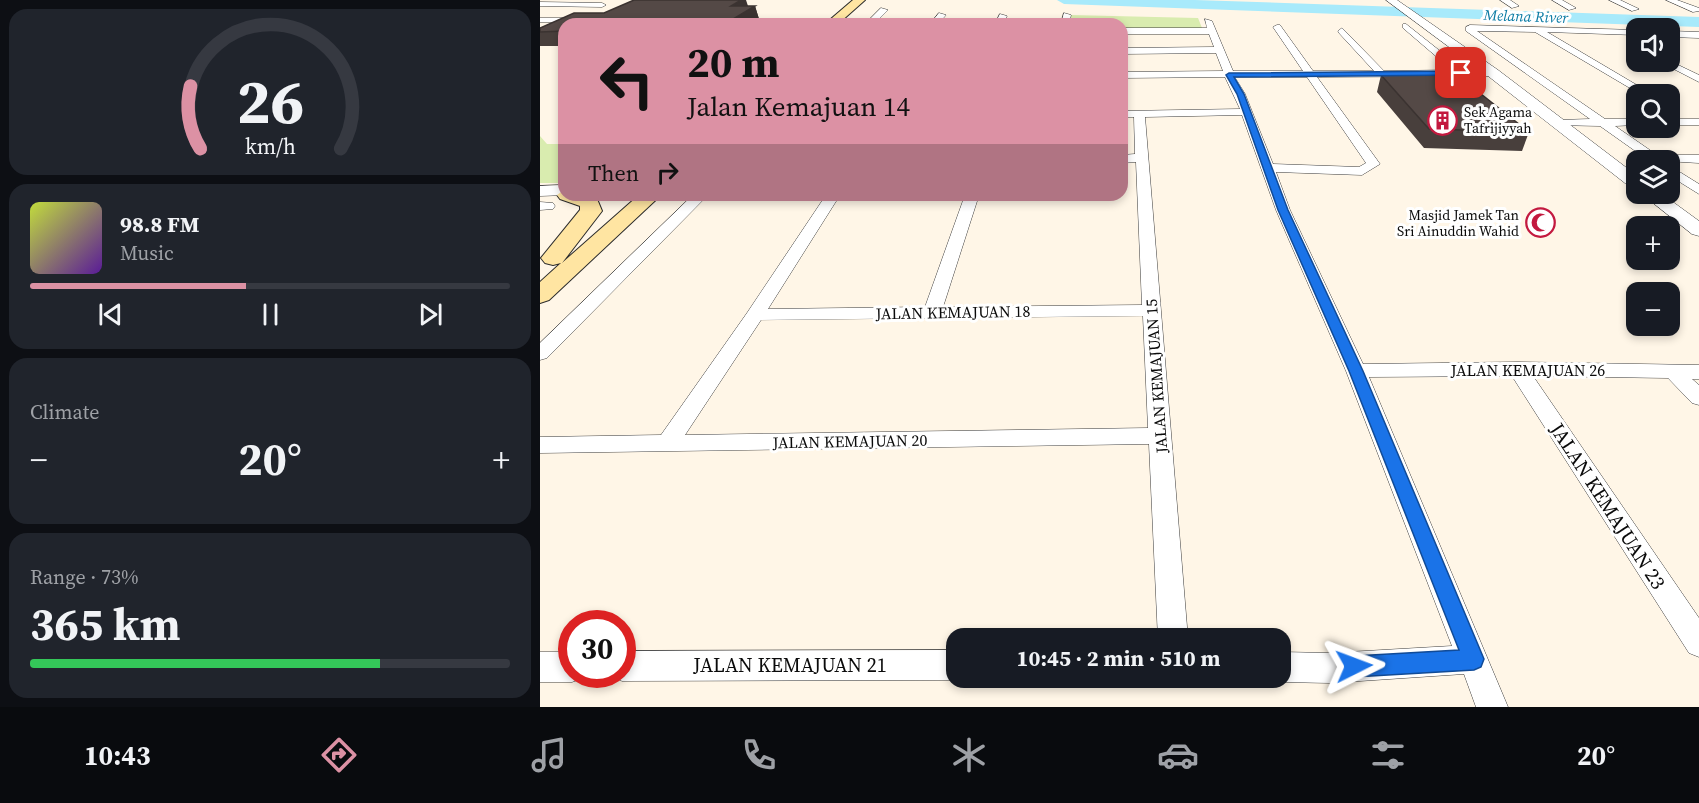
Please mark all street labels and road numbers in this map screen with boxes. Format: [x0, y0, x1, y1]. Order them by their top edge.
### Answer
street label: JALAN KEMAJUAN 15 [1140, 298, 1172, 455]
street label: JALAN KEMAJUAN 18 [874, 300, 1031, 324]
street label: JALAN KEMAJUAN 26 [1450, 359, 1605, 381]
street label: JALAN KEMAJUAN 23 [1543, 416, 1672, 595]
street label: JALAN KEMAJUAN 20 [771, 429, 928, 453]
street label: JALAN KEMAJUAN 21 [692, 651, 887, 679]

